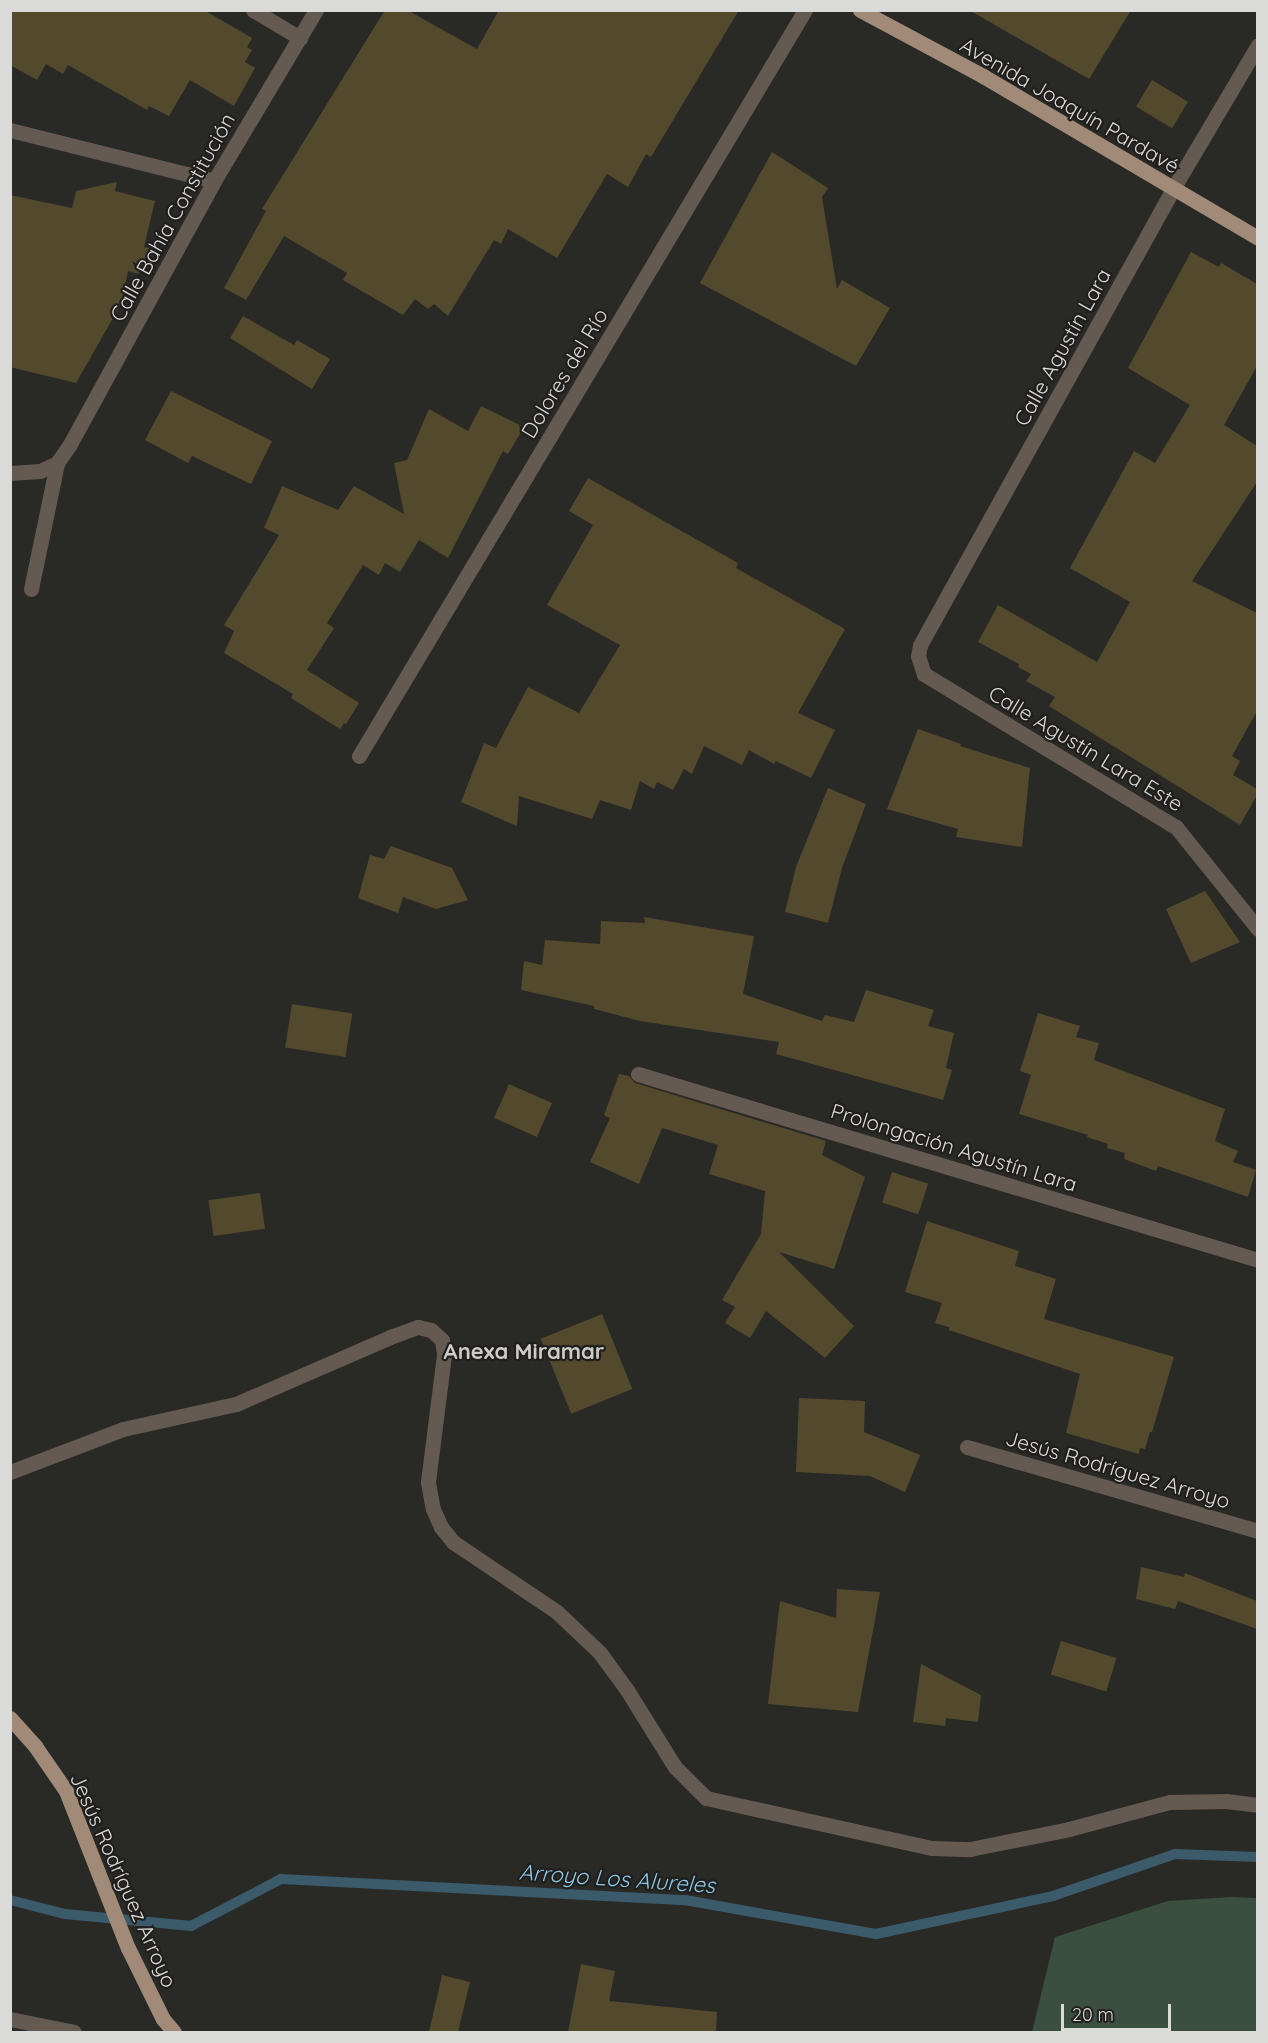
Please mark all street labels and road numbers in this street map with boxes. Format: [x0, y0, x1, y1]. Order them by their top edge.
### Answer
street label: Avenida Joaquín Pardavé [956, 32, 1184, 178]
street label: Calle Bahía Constitución [104, 109, 240, 325]
street label: Calle Agustín Lara [1008, 264, 1116, 430]
street label: Dolores del Río [515, 304, 613, 442]
street label: Calle Agustín Lara Este [984, 680, 1188, 816]
street label: Prolongación Agustín Lara [828, 1098, 1080, 1196]
street label: Jesús Rodríguez Arroyo [1003, 1425, 1233, 1513]
street label: Jesús Rodríguez Arroyo [65, 1769, 183, 1991]

